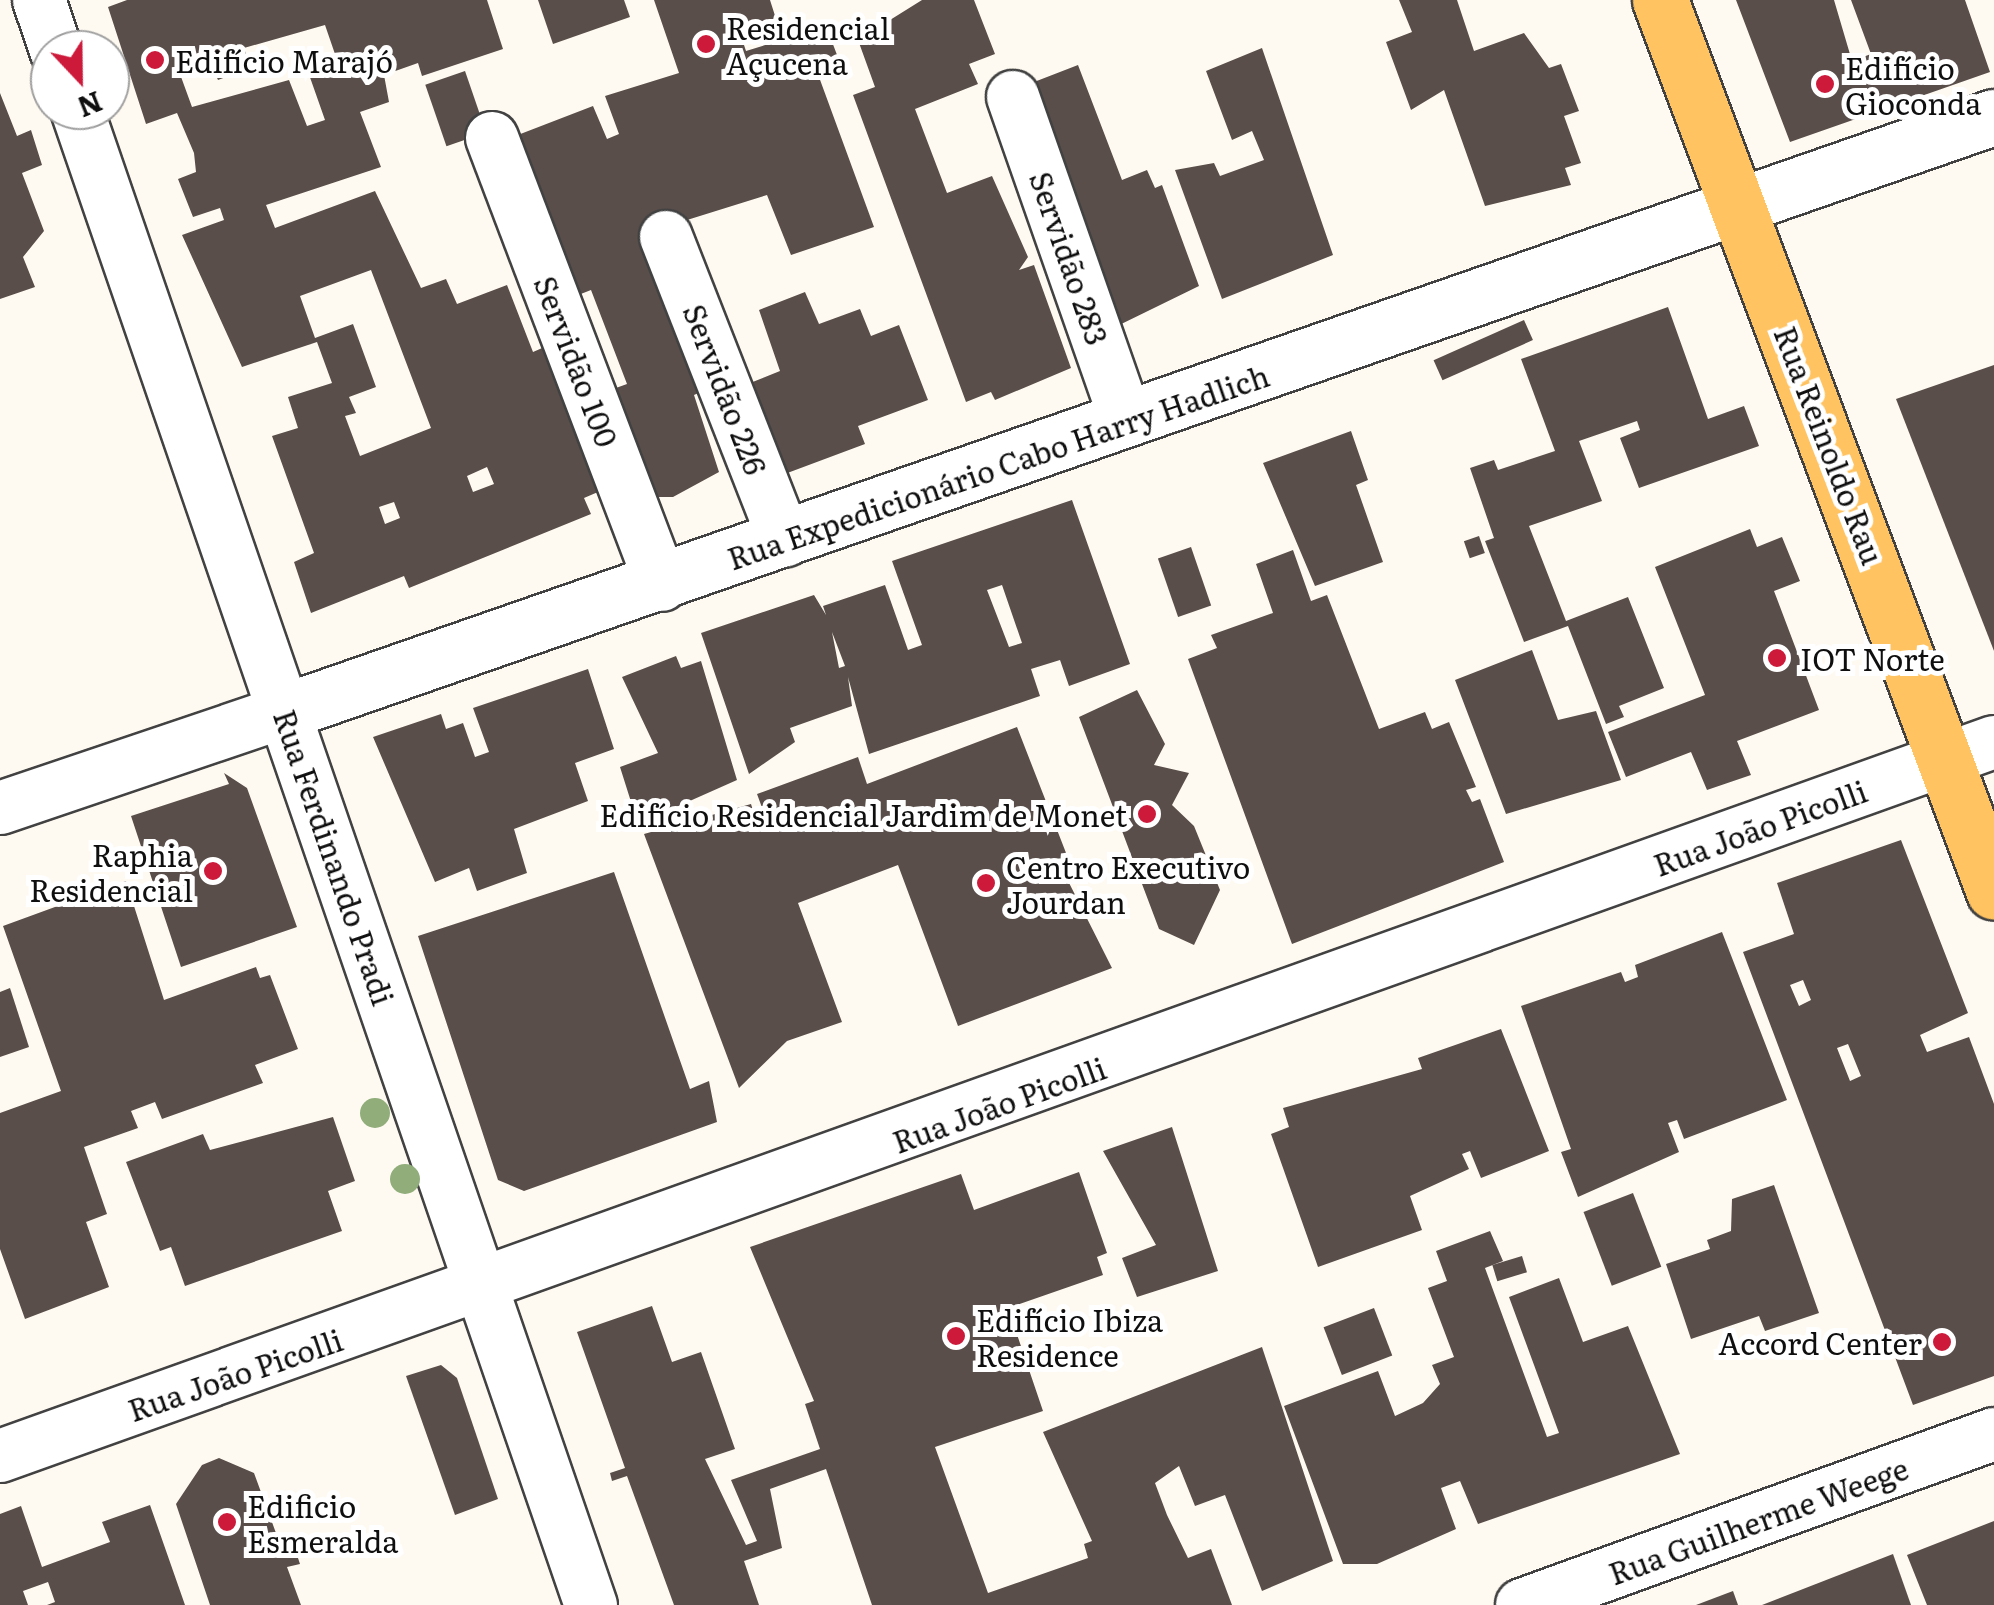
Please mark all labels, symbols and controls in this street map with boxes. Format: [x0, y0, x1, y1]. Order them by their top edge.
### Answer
place label: Residencial Açucena [726, 9, 890, 80]
north arrow [30, 30, 130, 130]
marker: Residencial Açucena [695, 33, 717, 55]
place label: Edifício Marajó [175, 42, 393, 78]
marker: Edifício Marajó [144, 49, 166, 71]
place label: Edifício Gioconda [1845, 49, 1981, 120]
marker: Edifício Gioconda [1814, 73, 1836, 95]
text: N [72, 82, 109, 130]
street label: Servidão 283 [1024, 167, 1116, 349]
street label: Servidão 100 [528, 271, 626, 451]
street label: Servidão 226 [677, 299, 775, 479]
street label: Rua Reinoldo Rau [1768, 321, 1892, 569]
street label: Rua Expedicionário Cabo Harry Hadlich [722, 356, 1274, 576]
place label: IOT Norte [1800, 640, 1945, 676]
marker: IOT Norte [1764, 645, 1790, 671]
street label: Rua Ferdinando Pradi [268, 705, 402, 1009]
street label: Rua João Picolli [1648, 772, 1872, 882]
place label: Edifício Residencial Jardim de Monet [599, 796, 1127, 832]
marker: Edifício Residencial Jardim de Monet [1136, 803, 1158, 825]
place label: Raphia Residencial [29, 836, 193, 906]
place label: Centro Executivo Jourdan [1006, 848, 1250, 918]
marker: Raphia Residencial [202, 860, 224, 882]
marker: Centro Executivo Jourdan [975, 872, 997, 894]
street label: Rua João Picolli [887, 1049, 1111, 1159]
place label: Edifício Ibiza Residence [976, 1301, 1163, 1372]
street label: Rua João Picolli [123, 1320, 347, 1428]
place label: Accord Center [1718, 1324, 1922, 1360]
marker: Edifício Ibiza Residence [945, 1325, 967, 1347]
marker: Accord Center [1931, 1331, 1953, 1353]
street label: Rua Guilherme Weege [1604, 1449, 1912, 1591]
place label: Edificio Esmeralda [247, 1487, 398, 1558]
marker: Edificio Esmeralda [216, 1511, 238, 1533]

